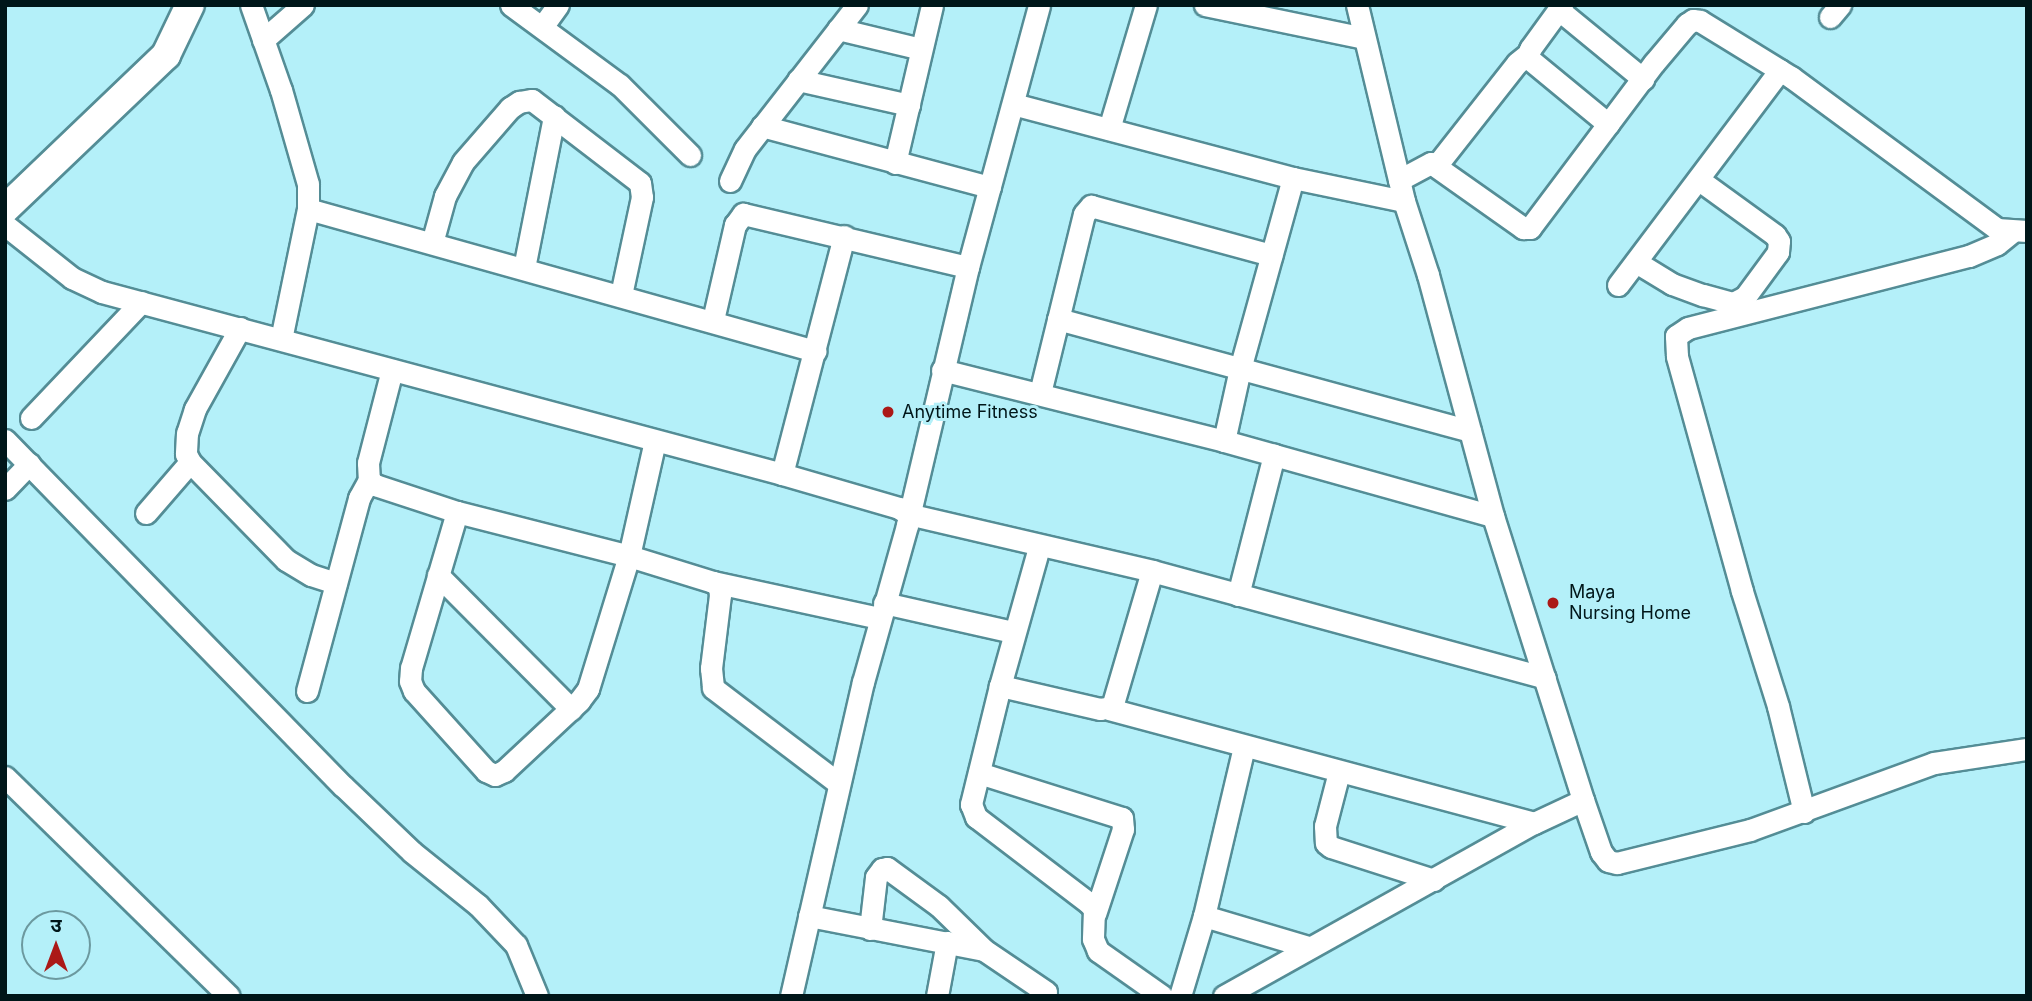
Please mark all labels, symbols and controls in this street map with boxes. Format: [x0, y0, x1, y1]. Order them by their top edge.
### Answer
place label: Anytime Fitness [902, 401, 1038, 423]
marker: Anytime Fitness [880, 404, 896, 420]
place label: Maya Nursing Home [1569, 582, 1691, 624]
marker: Maya Nursing Home [1543, 593, 1563, 613]
north arrow [21, 910, 91, 980]
text: उ [50, 914, 62, 937]

